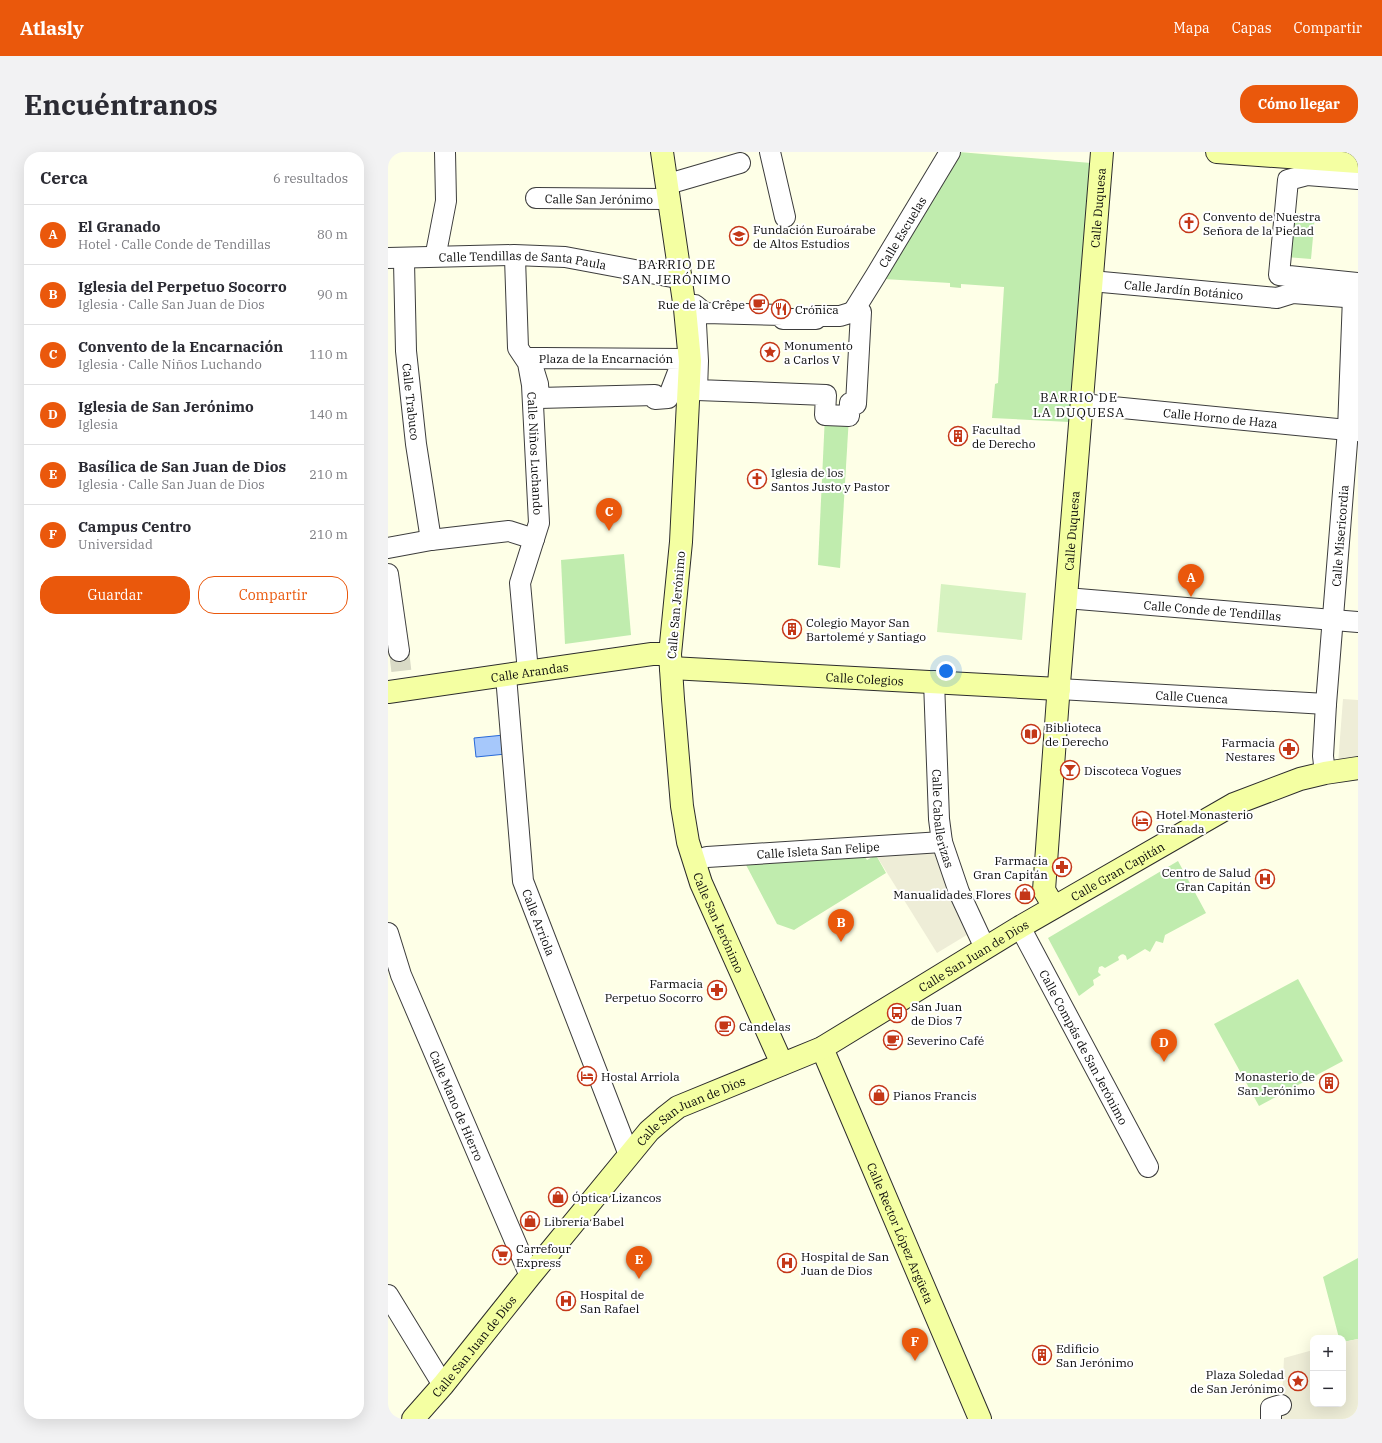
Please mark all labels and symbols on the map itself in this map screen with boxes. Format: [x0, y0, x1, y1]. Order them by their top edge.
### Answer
street label: Calle Duquesa [1087, 167, 1108, 248]
street label: Calle San Jerónimo [545, 191, 653, 206]
street label: Calle Escuelas [875, 193, 929, 270]
place label: Convento de Nuestra Señora de la Piedad [1203, 209, 1321, 238]
church icon: Convento de Nuestra Señora de la Piedad [1178, 212, 1200, 234]
place label: Fundación Euroárabe de Altos Estudios [753, 222, 876, 251]
school or university icon: Fundación Euroárabe de Altos Estudios [728, 225, 750, 247]
street label: Calle Tendillas de Santa Paula [439, 247, 608, 272]
district label: BARRIO DE SAN JERÓNIMO [622, 256, 732, 288]
street label: Calle Jardín Botánico [1123, 277, 1244, 302]
cafe icon: Rue de la Crêpe [748, 293, 770, 315]
place label: Rue de la Crêpe [658, 297, 745, 312]
restaurant icon: Crónica [770, 298, 792, 320]
place label: Crónica [795, 302, 839, 317]
place label: Monumento a Carlos V [784, 338, 853, 367]
place icon: Monumento a Carlos V [759, 341, 781, 363]
street label: Plaza de la Encarnación [539, 351, 674, 366]
street label: Calle Trabuco [400, 362, 423, 441]
district label: BARRIO DE LA DUQUESA [1033, 389, 1125, 421]
street label: Calle Niños Luchando [525, 391, 546, 516]
street label: Calle Horno de Haza [1163, 404, 1279, 431]
place label: Facultad de Derecho [972, 422, 1036, 451]
building icon: Facultad de Derecho [947, 425, 969, 447]
place label: Iglesia de los Santos Justo y Pastor [771, 465, 890, 494]
church icon: Iglesia de los Santos Justo y Pastor [746, 468, 768, 490]
street label: Calle Misericordia [1328, 484, 1351, 587]
street label: Calle Duquesa [1061, 490, 1082, 571]
pin: C [596, 498, 622, 531]
street label: Calle San Jerónimo [664, 550, 688, 660]
pin: A [1178, 564, 1204, 597]
street label: Calle Conde de Tendillas [1143, 597, 1282, 623]
place label: Colegio Mayor San Bartolemé y Santiago [806, 615, 926, 644]
building icon: Colegio Mayor San Bartolemé y Santiago [781, 618, 803, 640]
street label: Calle Arandas [490, 659, 569, 685]
your location [936, 661, 956, 681]
street label: Calle Colegios [825, 669, 904, 688]
street label: Calle Cuenca [1155, 687, 1229, 706]
place label: Biblioteca de Derecho [1045, 720, 1109, 749]
library icon: Biblioteca de Derecho [1020, 723, 1042, 745]
place label: Farmacia Nestares [1222, 735, 1275, 764]
pharmacy icon: Farmacia Nestares [1278, 738, 1300, 760]
bar icon: Discoteca Vogues [1059, 759, 1081, 781]
place label: Discoteca Vogues [1084, 763, 1182, 778]
street label: Calle Caballerizas [930, 769, 958, 870]
place label: Hotel Monasterio Granada [1156, 807, 1253, 836]
hotel icon: Hotel Monasterio Granada [1131, 810, 1153, 832]
street label: Calle Isleta San Felipe [756, 838, 880, 861]
street label: Calle Gran Capitán [1068, 838, 1167, 904]
place label: Farmacia Gran Capitán [973, 853, 1048, 882]
pharmacy icon: Farmacia Gran Capitán [1051, 856, 1073, 878]
place label: Centro de Salud Gran Capitán [1162, 865, 1251, 894]
hospital icon: Centro de Salud Gran Capitán [1254, 868, 1276, 890]
street label: Calle San Jerónimo [691, 870, 748, 975]
shop icon: Manualidades Flores [1014, 883, 1036, 905]
street label: Calle Arriola [519, 887, 559, 958]
place label: Manualidades Flores [893, 887, 1011, 902]
pin: B [828, 909, 854, 942]
street label: Calle San Juan de Dios [916, 916, 1031, 995]
street label: Calle Compás de San Jerónimo [1037, 967, 1132, 1127]
place label: Farmacia Perpetuo Socorro [605, 976, 703, 1005]
pharmacy icon: Farmacia Perpetuo Socorro [706, 979, 728, 1001]
place label: San Juan de Dios 7 [911, 999, 962, 1028]
bus stop icon: San Juan de Dios 7 [886, 1002, 908, 1024]
cafe icon: Candelas [714, 1015, 736, 1037]
place label: Candelas [739, 1019, 791, 1034]
cafe icon: Severino Café [882, 1029, 904, 1051]
pin: D [1151, 1029, 1177, 1062]
place label: Severino Café [907, 1033, 984, 1048]
street label: Calle Mano de Hierro [427, 1048, 487, 1163]
hotel icon: Hostal Arriola [576, 1065, 598, 1087]
place label: Hostal Arriola [601, 1069, 680, 1084]
place label: Monasterio de San Jerónimo [1235, 1069, 1315, 1098]
building icon: Monasterio de San Jerónimo [1318, 1072, 1340, 1094]
street label: Calle San Juan de Dios [633, 1073, 748, 1148]
shop icon: Pianos Francis [868, 1084, 890, 1106]
place label: Pianos Francis [893, 1088, 977, 1103]
street label: Calle Rector López Argüeta [864, 1160, 938, 1306]
shop icon: Óptica Lizancos [547, 1186, 569, 1208]
place label: Óptica Lizancos [572, 1190, 662, 1205]
shop icon: Librería Babel [519, 1210, 541, 1232]
place label: Librería Babel [544, 1214, 624, 1229]
place label: Carrefour Express [516, 1241, 572, 1270]
supermarket icon: Carrefour Express [491, 1244, 513, 1266]
pin: E [626, 1246, 652, 1279]
place label: Hospital de San Juan de Dios [801, 1249, 889, 1278]
hospital icon: Hospital de San Juan de Dios [776, 1252, 798, 1274]
place label: Hospital de San Rafael [580, 1287, 644, 1316]
hospital icon: Hospital de San Rafael [555, 1290, 577, 1312]
street label: Calle San Juan de Dios [429, 1292, 519, 1400]
pin: F [902, 1328, 928, 1361]
place label: Edificio San Jerónimo [1056, 1341, 1134, 1370]
building icon: Edificio San Jerónimo [1031, 1344, 1053, 1366]
place label: Plaza Soledad de San Jerónimo [1190, 1367, 1284, 1396]
place icon: Plaza Soledad de San Jerónimo [1287, 1370, 1309, 1392]

